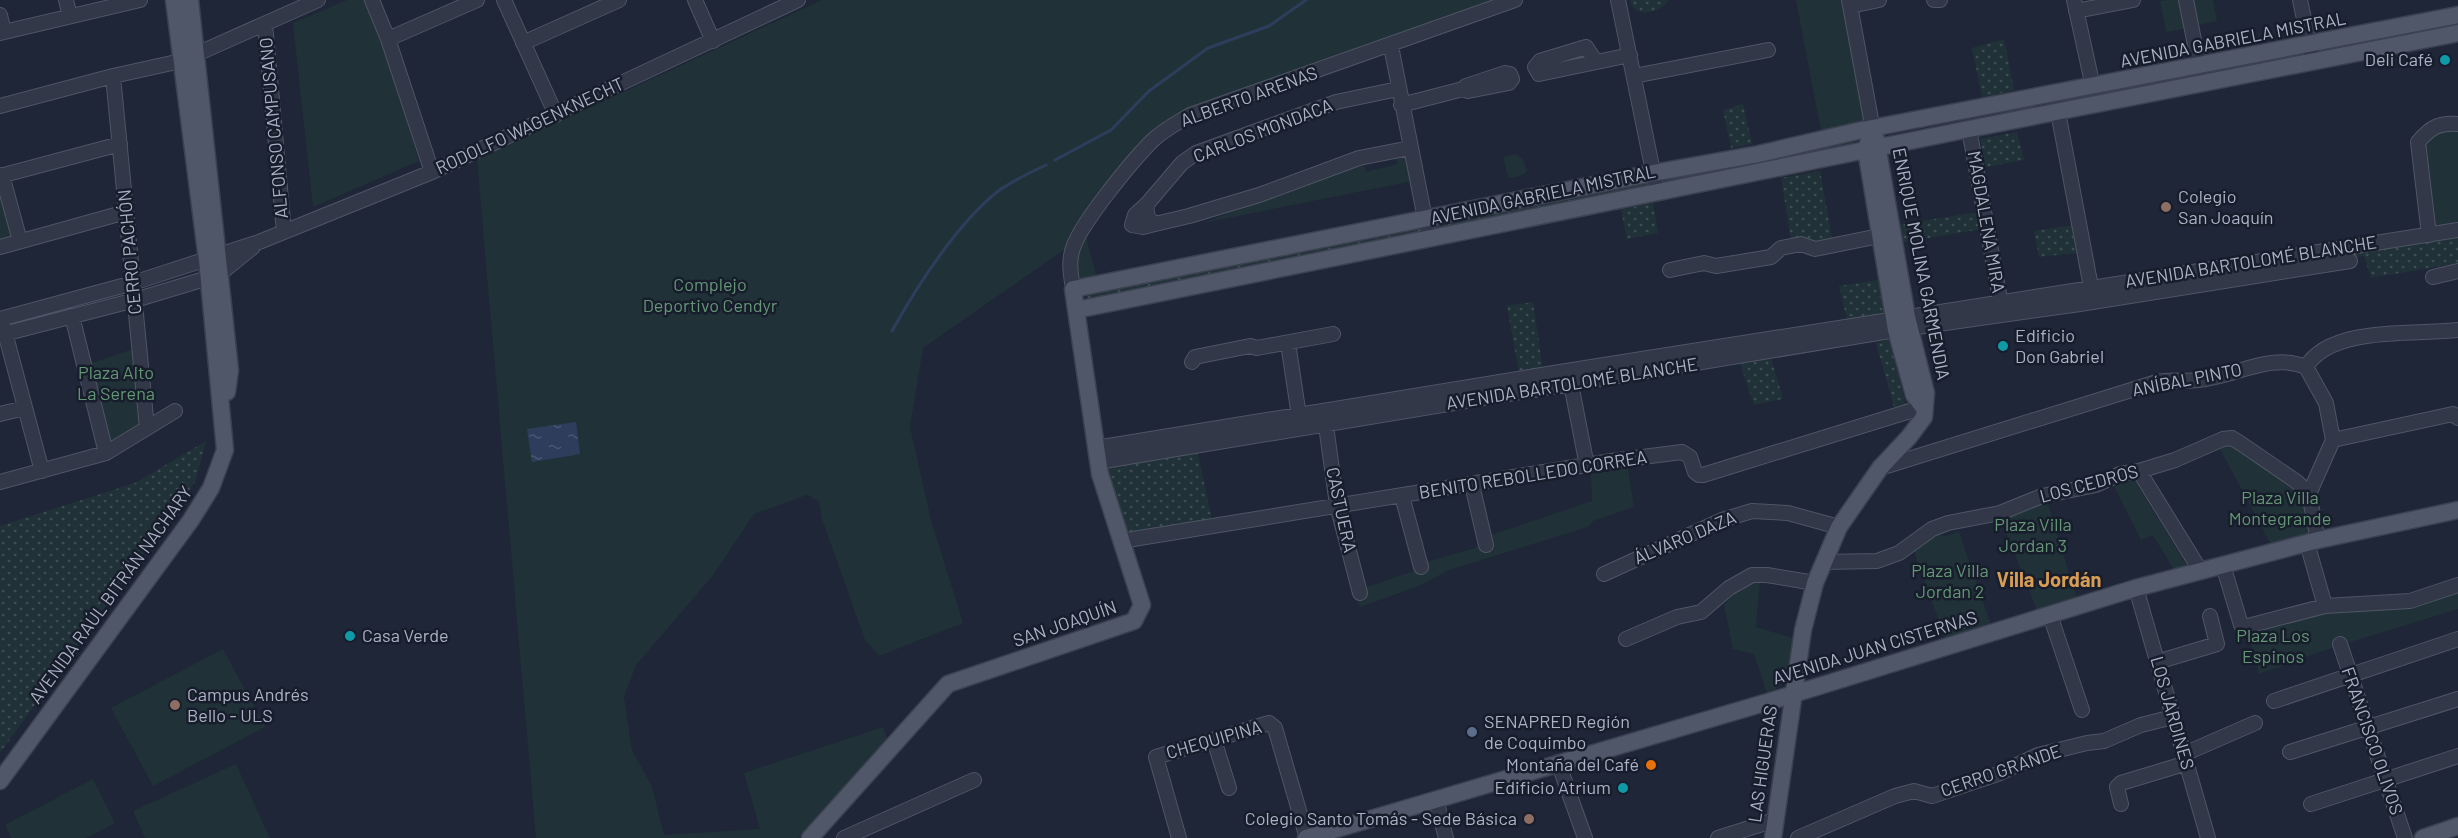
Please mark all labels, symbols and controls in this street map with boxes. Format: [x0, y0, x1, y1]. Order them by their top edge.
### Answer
street label: AVENIDA GABRIELA MISTRAL [2118, 6, 2348, 72]
street label: ALFONSO CAMPUSANO [254, 37, 292, 220]
place label: Deli Café [2365, 48, 2433, 70]
marker: Deli Café [2438, 53, 2452, 67]
street label: ALBERTO ARENAS [1177, 61, 1320, 131]
street label: RODOLFO WAGENKNECHT [432, 72, 627, 178]
street label: CARLOS MONDACA [1190, 93, 1336, 167]
street label: ENRIQUE MOLINA GARMENDIA [1889, 146, 1955, 382]
street label: MAGDALENA MIRA [1964, 149, 2010, 295]
street label: AVENIDA GABRIELA MISTRAL [1428, 159, 1657, 229]
place label: Colegio San Joaquín [2178, 185, 2273, 228]
street label: CERRO PACHÓN [113, 189, 145, 316]
marker: Colegio San Joaquín [2159, 200, 2173, 214]
street label: AVENIDA BARTOLOMÉ BLANCHE [2123, 230, 2378, 292]
park label: Complejo Deportivo Cendyr [643, 273, 778, 316]
place label: Edificio Don Gabriel [2015, 324, 2104, 367]
marker: Edificio Don Gabriel [1996, 339, 2010, 353]
street label: AVENIDA BARTOLOMÉ BLANCHE [1444, 352, 1699, 414]
street label: ANÍBAL PINTO [2130, 358, 2244, 400]
park label: Plaza Alto La Serena [77, 361, 155, 404]
street label: BENITO REBOLLEDO CORREA [1417, 445, 1649, 503]
street label: LOS CEDROS [2037, 459, 2140, 507]
street label: CASTUERA [1322, 465, 1362, 555]
street label: AVENIDA RAÚL BITRÁN NACHARY [24, 481, 197, 708]
park label: Plaza Villa Montegrande [2229, 486, 2331, 529]
street label: ÁLVARO DAZA [1630, 506, 1739, 569]
park label: Plaza Villa Jordan 3 [1994, 513, 2072, 556]
park label: Plaza Villa Jordan 2 [1911, 559, 1989, 602]
district label: Villa Jordán [1997, 567, 2101, 591]
street label: SAN JOAQUÍN [1010, 595, 1119, 651]
street label: AVENIDA JUAN CISTERNAS [1770, 605, 1980, 689]
place label: Casa Verde [362, 624, 449, 646]
park label: Plaza Los Espinos [2236, 624, 2310, 667]
marker: Casa Verde [343, 629, 357, 643]
street label: LOS JARDINES [2146, 654, 2200, 772]
street label: FRANCISCO OLIVOS [2337, 664, 2409, 817]
place label: Campus Andrés Bello - ULS [187, 683, 309, 726]
marker: Campus Andrés Bello - ULS [168, 698, 182, 712]
street label: LAS HIGUERAS [1743, 704, 1781, 824]
place label: SENAPRED Región de Coquimbo [1484, 710, 1630, 753]
street label: CHEQUIPINA [1163, 715, 1264, 763]
marker: SENAPRED Región de Coquimbo [1465, 725, 1479, 739]
street label: CERRO GRANDE [1937, 739, 2064, 801]
place label: Montaña del Café [1506, 753, 1639, 775]
marker: Montaña del Café [1644, 758, 1658, 772]
place label: Edificio Atrium [1494, 776, 1611, 798]
marker: Edificio Atrium [1616, 781, 1630, 795]
place label: Colegio Santo Tomás - Sede Básica [1245, 807, 1517, 829]
marker: Colegio Santo Tomás - Sede Básica [1522, 812, 1536, 826]

